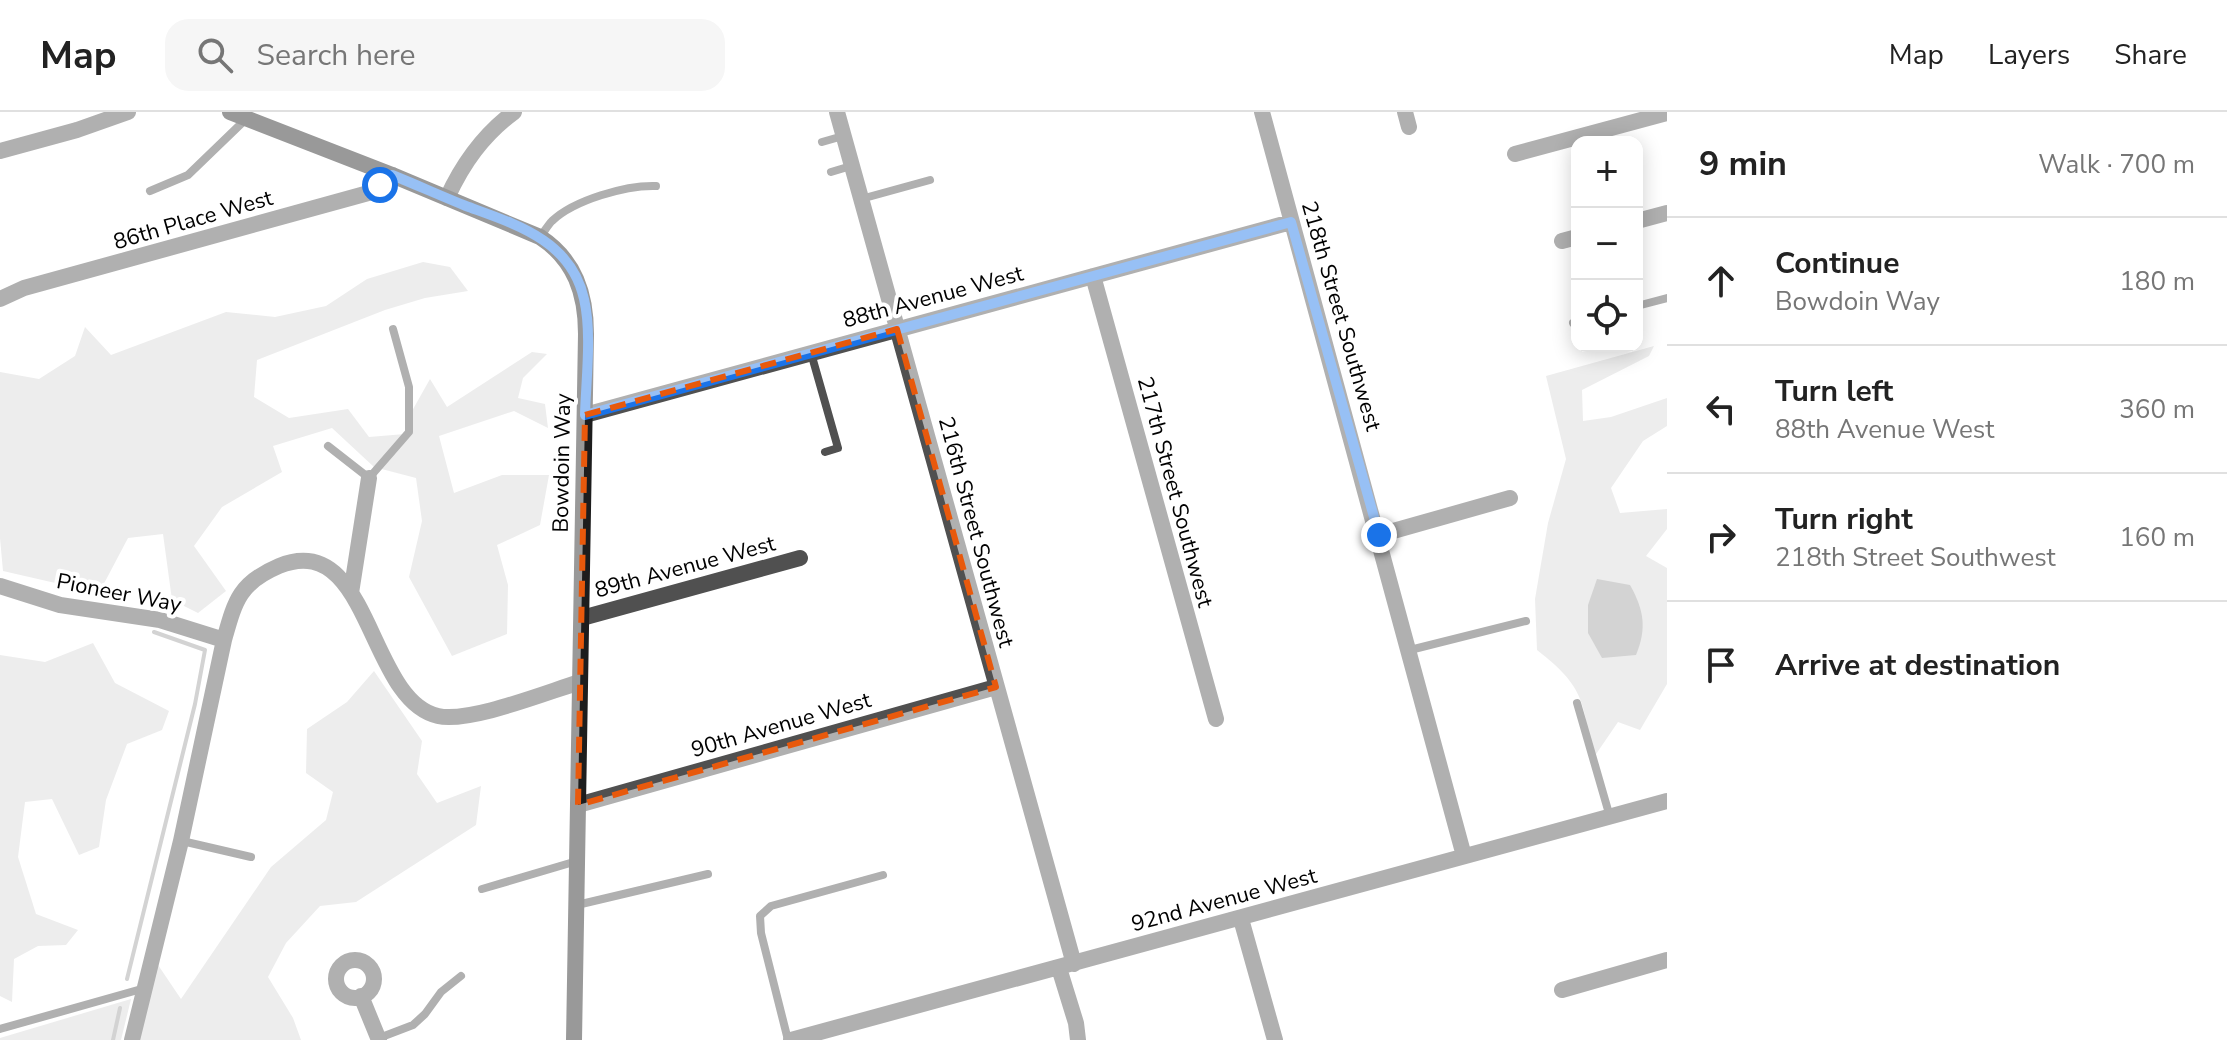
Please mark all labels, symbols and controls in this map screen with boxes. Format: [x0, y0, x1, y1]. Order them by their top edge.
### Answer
search box [165, 19, 725, 91]
text: Map [40, 30, 117, 81]
icon: search [193, 33, 237, 77]
text: Search here [257, 35, 416, 76]
text: Map [1889, 36, 1944, 74]
text: Layers [1988, 36, 2070, 74]
text: Share [2114, 36, 2187, 74]
map controls [1571, 136, 1643, 352]
button: + [1571, 136, 1643, 208]
text: 9 min [1699, 141, 1787, 187]
text: Walk · 700 m [2038, 147, 2195, 182]
route start [362, 167, 398, 203]
street label: 86th Place West [110, 183, 276, 257]
street label: 218th Street Southwest [1294, 198, 1388, 435]
button: − [1571, 208, 1643, 280]
text: Continue [1775, 243, 1900, 284]
street label: 88th Avenue West [839, 258, 1027, 336]
icon: ahead [1699, 259, 1743, 303]
text: 180 m [2119, 264, 2195, 299]
button: locate [1571, 280, 1643, 352]
text: Bowdoin Way [1775, 284, 1940, 319]
text: Turn left [1775, 371, 1893, 412]
street label: 217th Street Southwest [1130, 373, 1220, 611]
icon: left [1699, 387, 1743, 431]
street label: Bowdoin Way [546, 392, 578, 533]
text: 360 m [2119, 392, 2195, 427]
text: 88th Avenue West [1775, 412, 1994, 447]
street label: 216th Street Southwest [931, 413, 1021, 651]
text: Turn right [1775, 499, 1913, 540]
icon: right [1699, 515, 1743, 559]
route end [1361, 517, 1397, 553]
text: 160 m [2119, 520, 2195, 555]
street label: 89th Avenue West [591, 528, 779, 606]
text: 218th Street Southwest [1775, 540, 2056, 575]
street label: Pioneer Way [54, 566, 185, 620]
icon: arrive [1699, 643, 1743, 687]
text: Arrive at destination [1775, 645, 2060, 686]
street label: 90th Avenue West [688, 685, 875, 765]
street label: 92nd Avenue West [1128, 861, 1320, 939]

